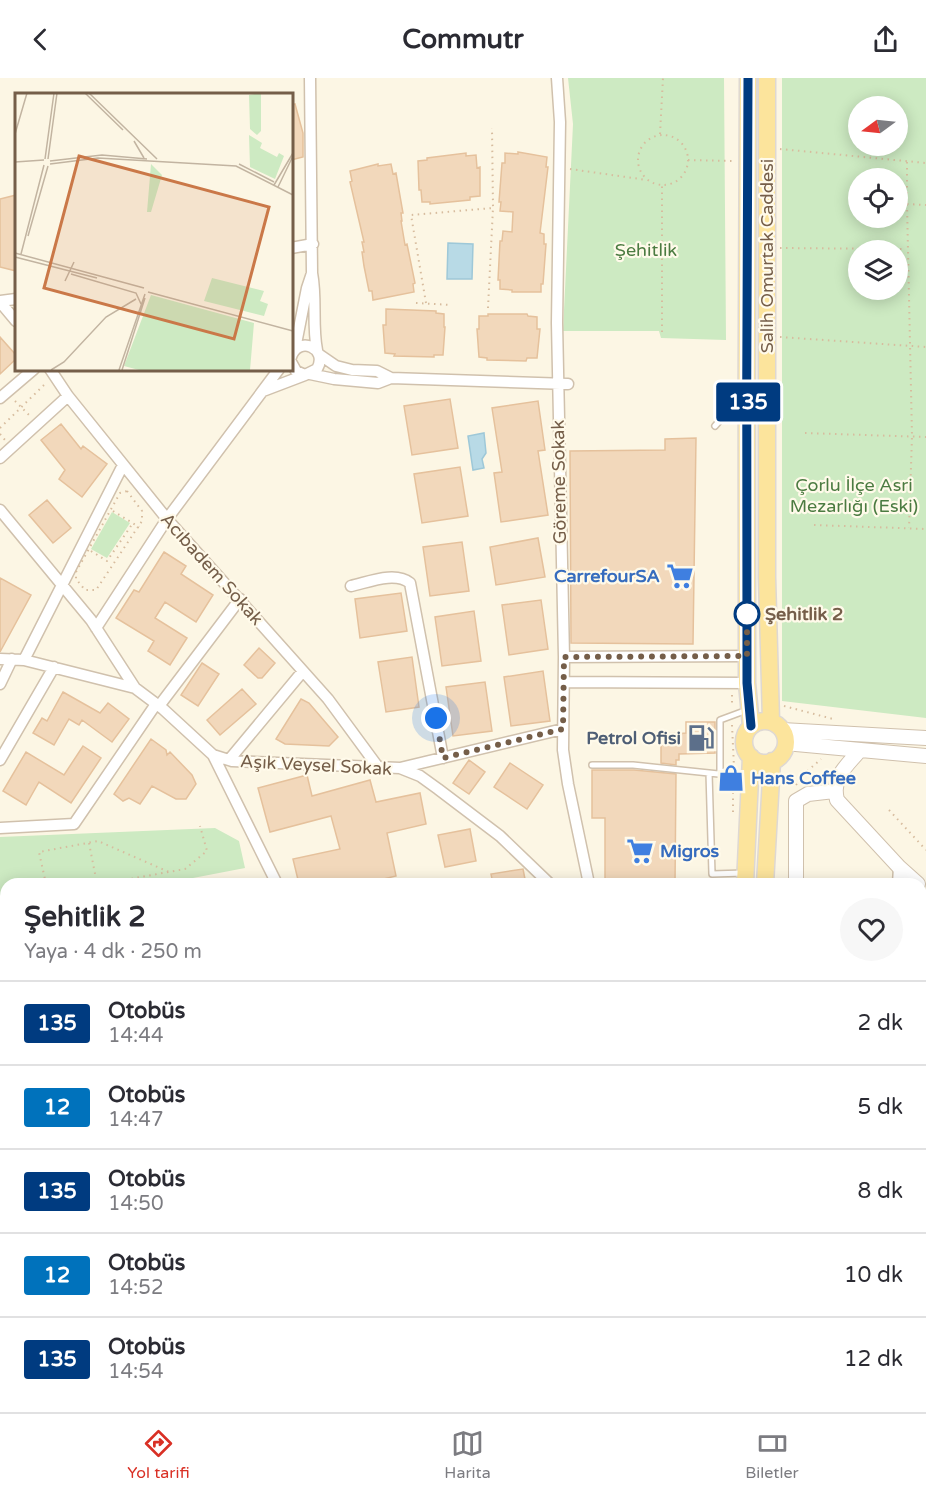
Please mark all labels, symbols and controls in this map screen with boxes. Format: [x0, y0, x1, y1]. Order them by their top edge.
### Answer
icon: back [24, 23, 57, 56]
text: Commutr [402, 23, 524, 56]
icon: share [869, 23, 902, 56]
inset map [15, 93, 292, 370]
north arrow [848, 96, 908, 156]
map controls [848, 96, 908, 300]
street label: Salih Omurtak Caddesi [756, 159, 778, 353]
button: locate [848, 168, 908, 228]
park label: Şehitlik [615, 239, 677, 261]
button: layers [848, 240, 908, 300]
line badge: 135 [714, 382, 783, 422]
text: 135 [728, 390, 768, 415]
street label: Göreme Sokak [547, 419, 571, 544]
park label: Çorlu İlçe Asri Mezarlığı (Eski) [790, 474, 918, 517]
street label: Acıbadem Sokak [156, 508, 268, 630]
supermarket icon: CarrefourSA [665, 561, 695, 591]
place label: CarrefourSA [554, 565, 660, 587]
marker: Şehitlik 2 [734, 601, 760, 627]
place label: Şehitlik 2 [765, 603, 843, 625]
your location [421, 703, 451, 733]
fuel station icon: Petrol Ofisi [686, 723, 716, 753]
place label: Petrol Ofisi [586, 727, 681, 749]
street label: Aşık Veysel Sokak [240, 750, 393, 780]
shop icon: Hans Coffee [716, 763, 746, 793]
place label: Hans Coffee [751, 767, 856, 789]
supermarket icon: Migros [625, 836, 655, 866]
place label: Migros [660, 840, 720, 862]
button: heart [840, 898, 903, 961]
text: Şehitlik 2 [24, 900, 146, 934]
text: Yaya · 4 dk · 250 m [24, 940, 202, 964]
text: Otobüs [108, 998, 185, 1024]
text: 2 dk [858, 1010, 903, 1036]
text: 135 [37, 1011, 77, 1036]
text: 14:44 [108, 1024, 163, 1048]
text: Otobüs [108, 1082, 185, 1108]
text: 5 dk [858, 1094, 903, 1120]
text: 12 [44, 1095, 70, 1120]
text: 14:47 [108, 1108, 163, 1132]
text: Otobüs [108, 1166, 185, 1192]
text: 8 dk [858, 1178, 903, 1204]
text: 135 [37, 1179, 77, 1204]
text: 14:50 [108, 1192, 163, 1216]
text: Otobüs [108, 1250, 185, 1276]
text: 10 dk [844, 1262, 903, 1288]
text: 12 [44, 1263, 70, 1288]
text: 14:52 [108, 1276, 163, 1300]
text: Otobüs [108, 1334, 185, 1360]
text: 12 dk [844, 1346, 903, 1372]
text: 135 [37, 1347, 77, 1372]
text: 14:54 [108, 1360, 163, 1384]
tab: Yol tarifi [127, 1427, 190, 1483]
tab: Harita [444, 1427, 491, 1483]
tab: Biletler [745, 1427, 799, 1483]

